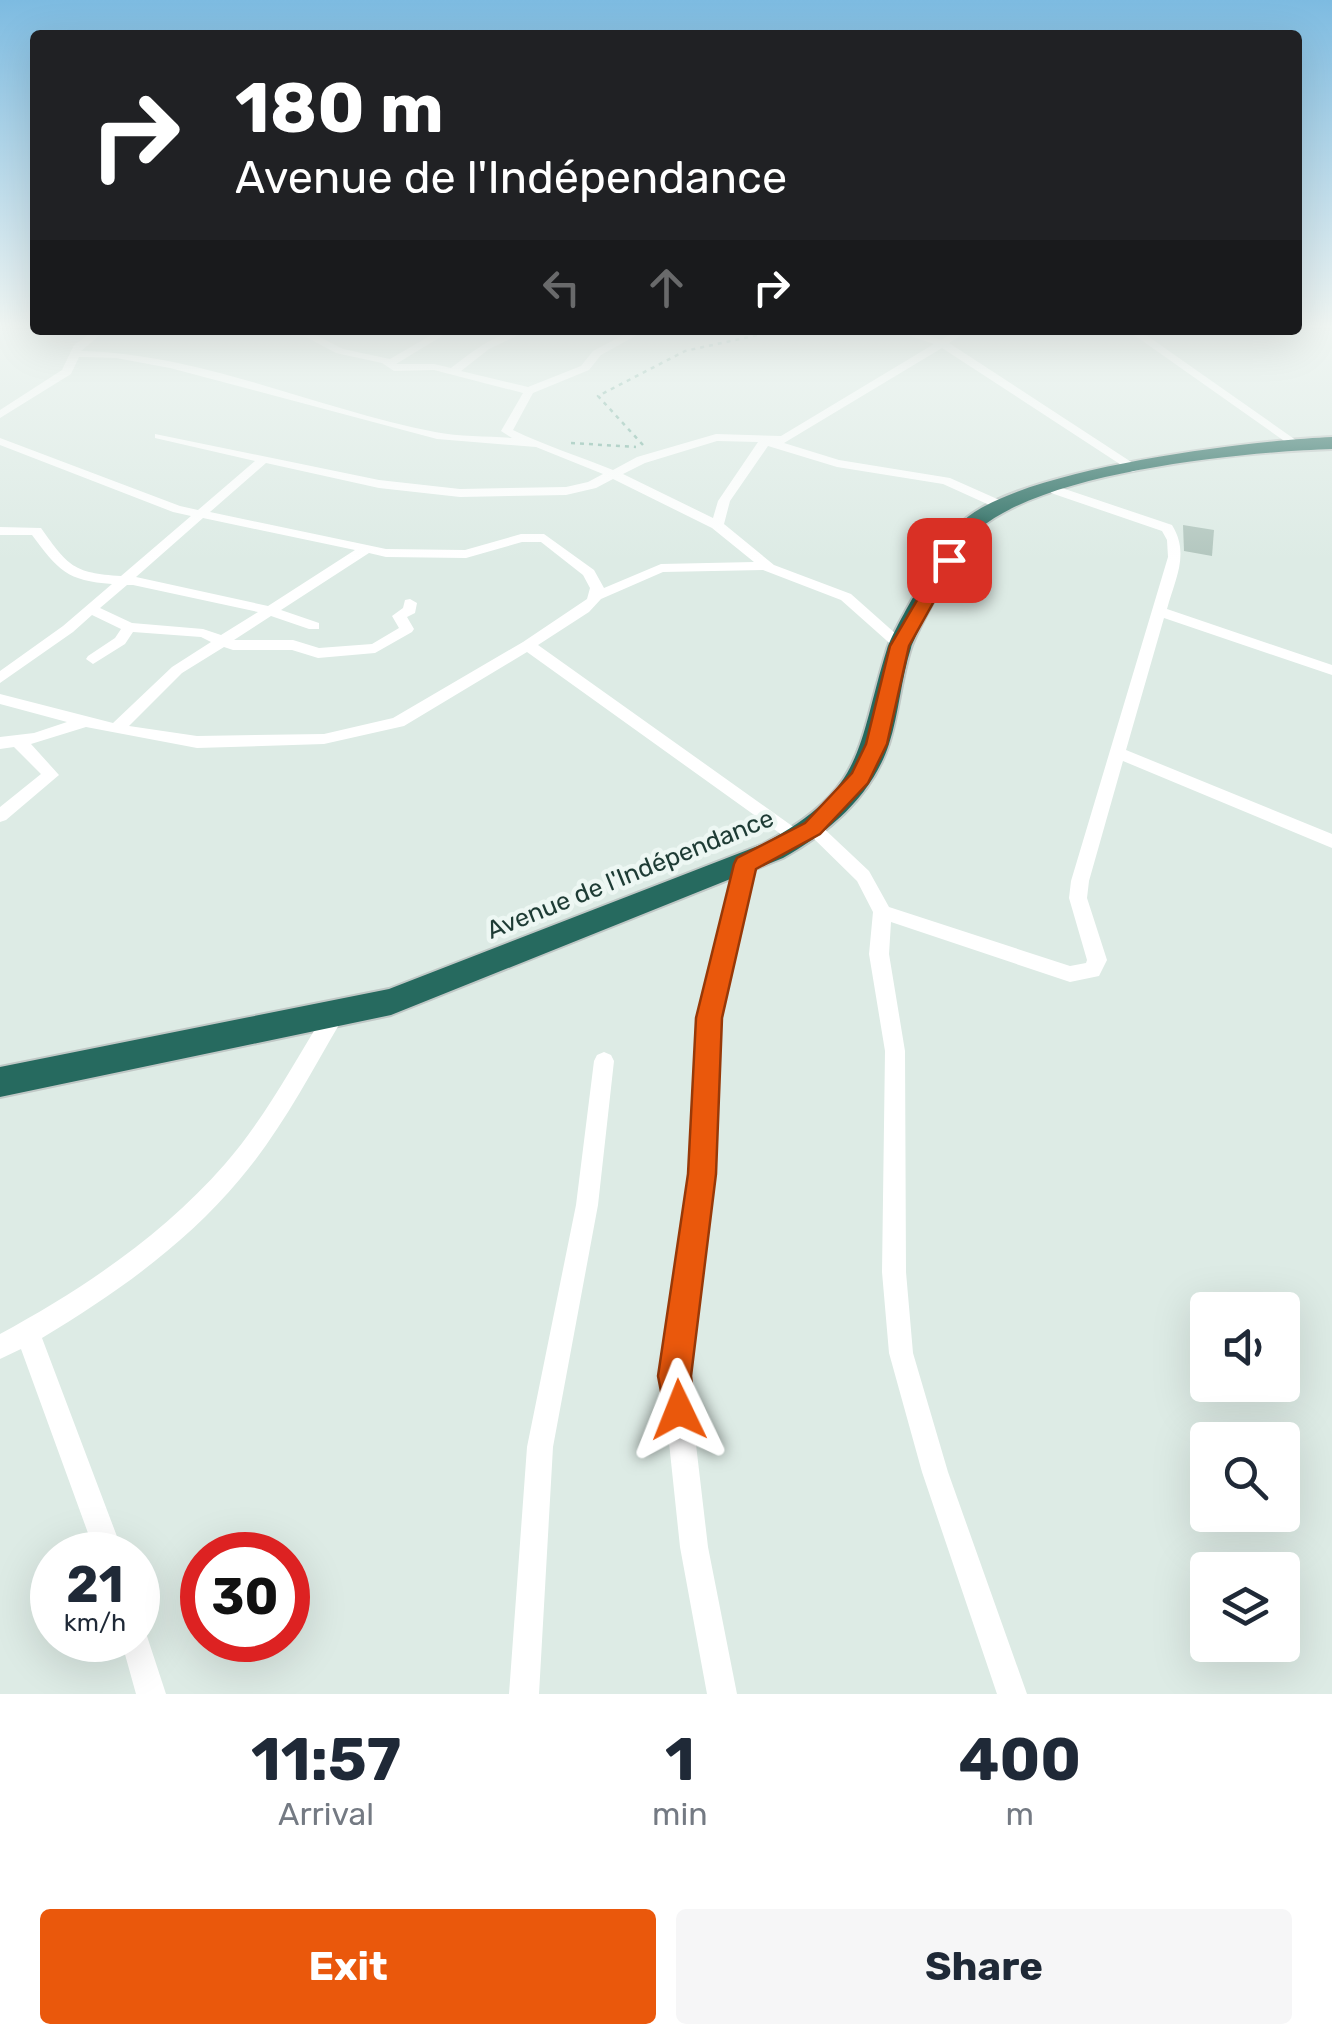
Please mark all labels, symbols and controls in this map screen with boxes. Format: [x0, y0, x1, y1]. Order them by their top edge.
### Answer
text: 180 m [235, 67, 444, 150]
icon: right [70, 70, 200, 200]
text: Avenue de l'Indépendance [235, 151, 787, 204]
icon: left [534, 260, 589, 315]
icon: ahead [639, 260, 694, 315]
icon: right [744, 260, 799, 315]
pin [907, 518, 992, 603]
icon: arrive [922, 533, 977, 588]
street label: Avenue de l'Indépendance [482, 803, 778, 945]
map controls [1190, 1292, 1300, 1662]
button: sound [1190, 1292, 1300, 1402]
position arrow [627, 1358, 731, 1462]
button: search [1190, 1422, 1300, 1532]
speed limit sign: 30 [180, 1532, 310, 1662]
button: layers [1190, 1552, 1300, 1662]
text: 21 [66, 1555, 124, 1615]
text: km/h [64, 1608, 126, 1637]
text: 11:57 [251, 1724, 401, 1795]
text: 1 [665, 1724, 695, 1795]
text: 400 [959, 1724, 1081, 1795]
text: Arrival [278, 1795, 374, 1833]
text: min [652, 1795, 708, 1833]
text: m [1006, 1795, 1034, 1833]
button: Exit [40, 1909, 656, 2024]
button: Share [676, 1909, 1292, 2024]

